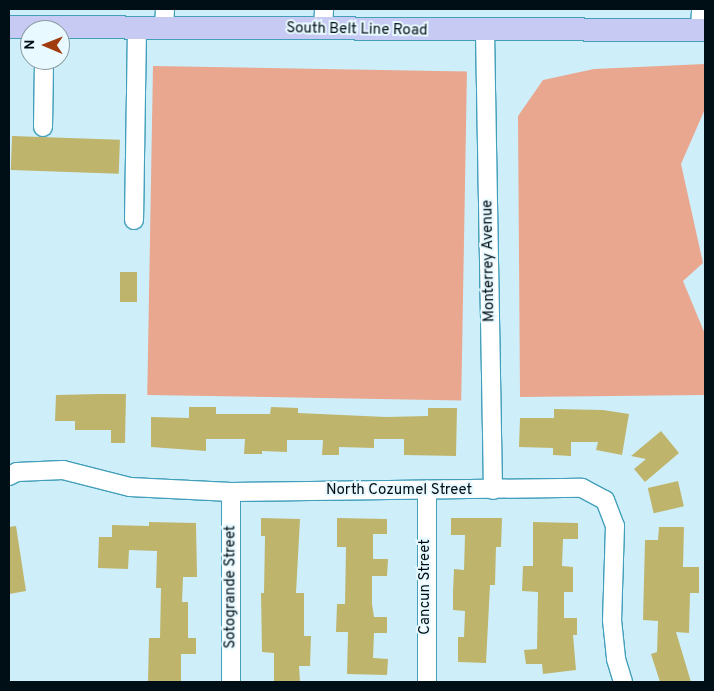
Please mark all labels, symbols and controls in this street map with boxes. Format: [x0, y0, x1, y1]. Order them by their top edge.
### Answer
north arrow [20, 20, 70, 70]
street label: South Belt Line Road [286, 20, 428, 40]
text: N [22, 40, 39, 50]
street label: Monterrey Avenue [479, 199, 499, 323]
street label: North Cozumel Street [326, 482, 472, 500]
street label: Sotogrande Street [222, 525, 240, 649]
street label: Cancun Street [417, 539, 435, 635]

